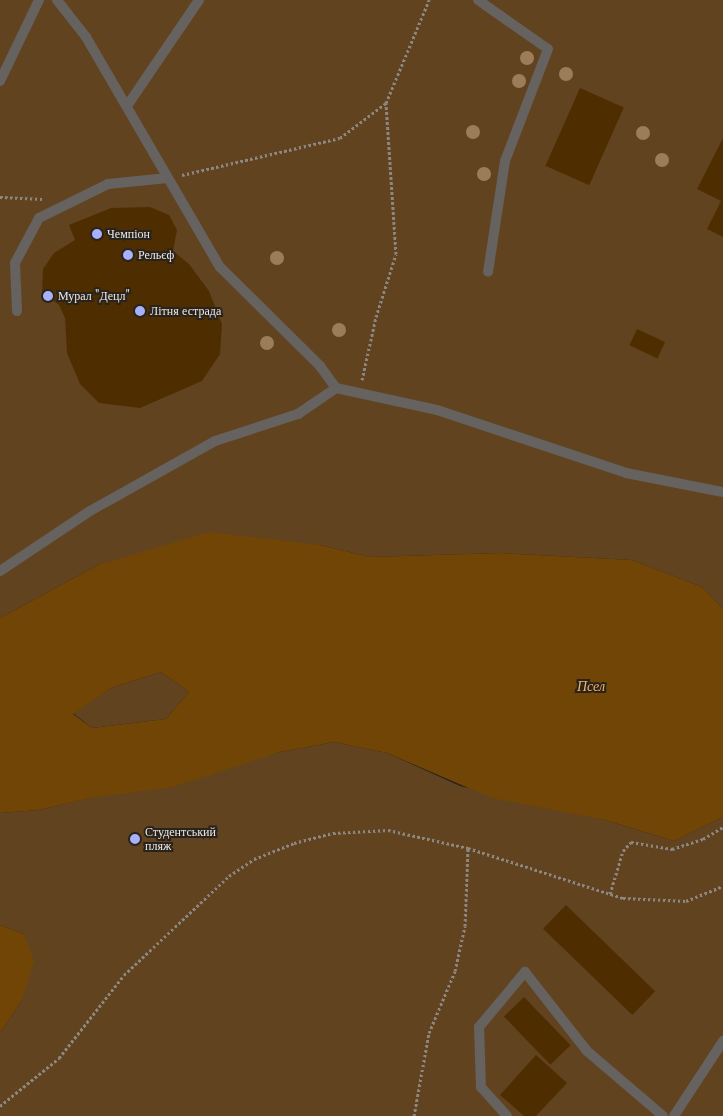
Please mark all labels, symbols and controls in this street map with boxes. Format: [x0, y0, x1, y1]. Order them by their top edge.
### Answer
place label: Чемпіон [107, 227, 150, 241]
marker: Чемпіон [91, 228, 103, 240]
place label: Рельєф [138, 248, 174, 262]
marker: Рельєф [122, 249, 134, 261]
place label: Мурал "Децл" [58, 289, 130, 303]
marker: Мурал "Децл" [42, 290, 54, 302]
place label: Літня естрада [150, 304, 221, 318]
marker: Літня естрада [134, 305, 146, 317]
water label: Псел [577, 678, 605, 694]
place label: Студентський пляж [145, 825, 216, 853]
marker: Студентський пляж [129, 833, 141, 845]

